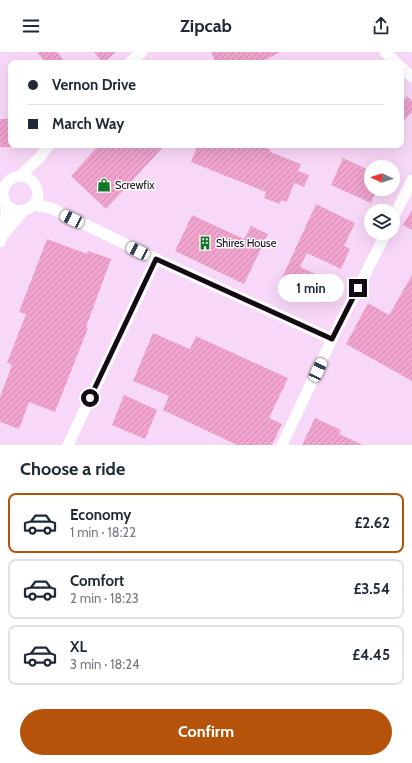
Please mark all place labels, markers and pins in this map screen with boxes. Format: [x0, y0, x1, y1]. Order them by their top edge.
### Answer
shop icon: Screwfix [96, 177, 112, 193]
place label: Screwfix [115, 178, 155, 192]
building icon: Shires House [197, 235, 213, 251]
place label: Shires House [216, 236, 277, 250]

